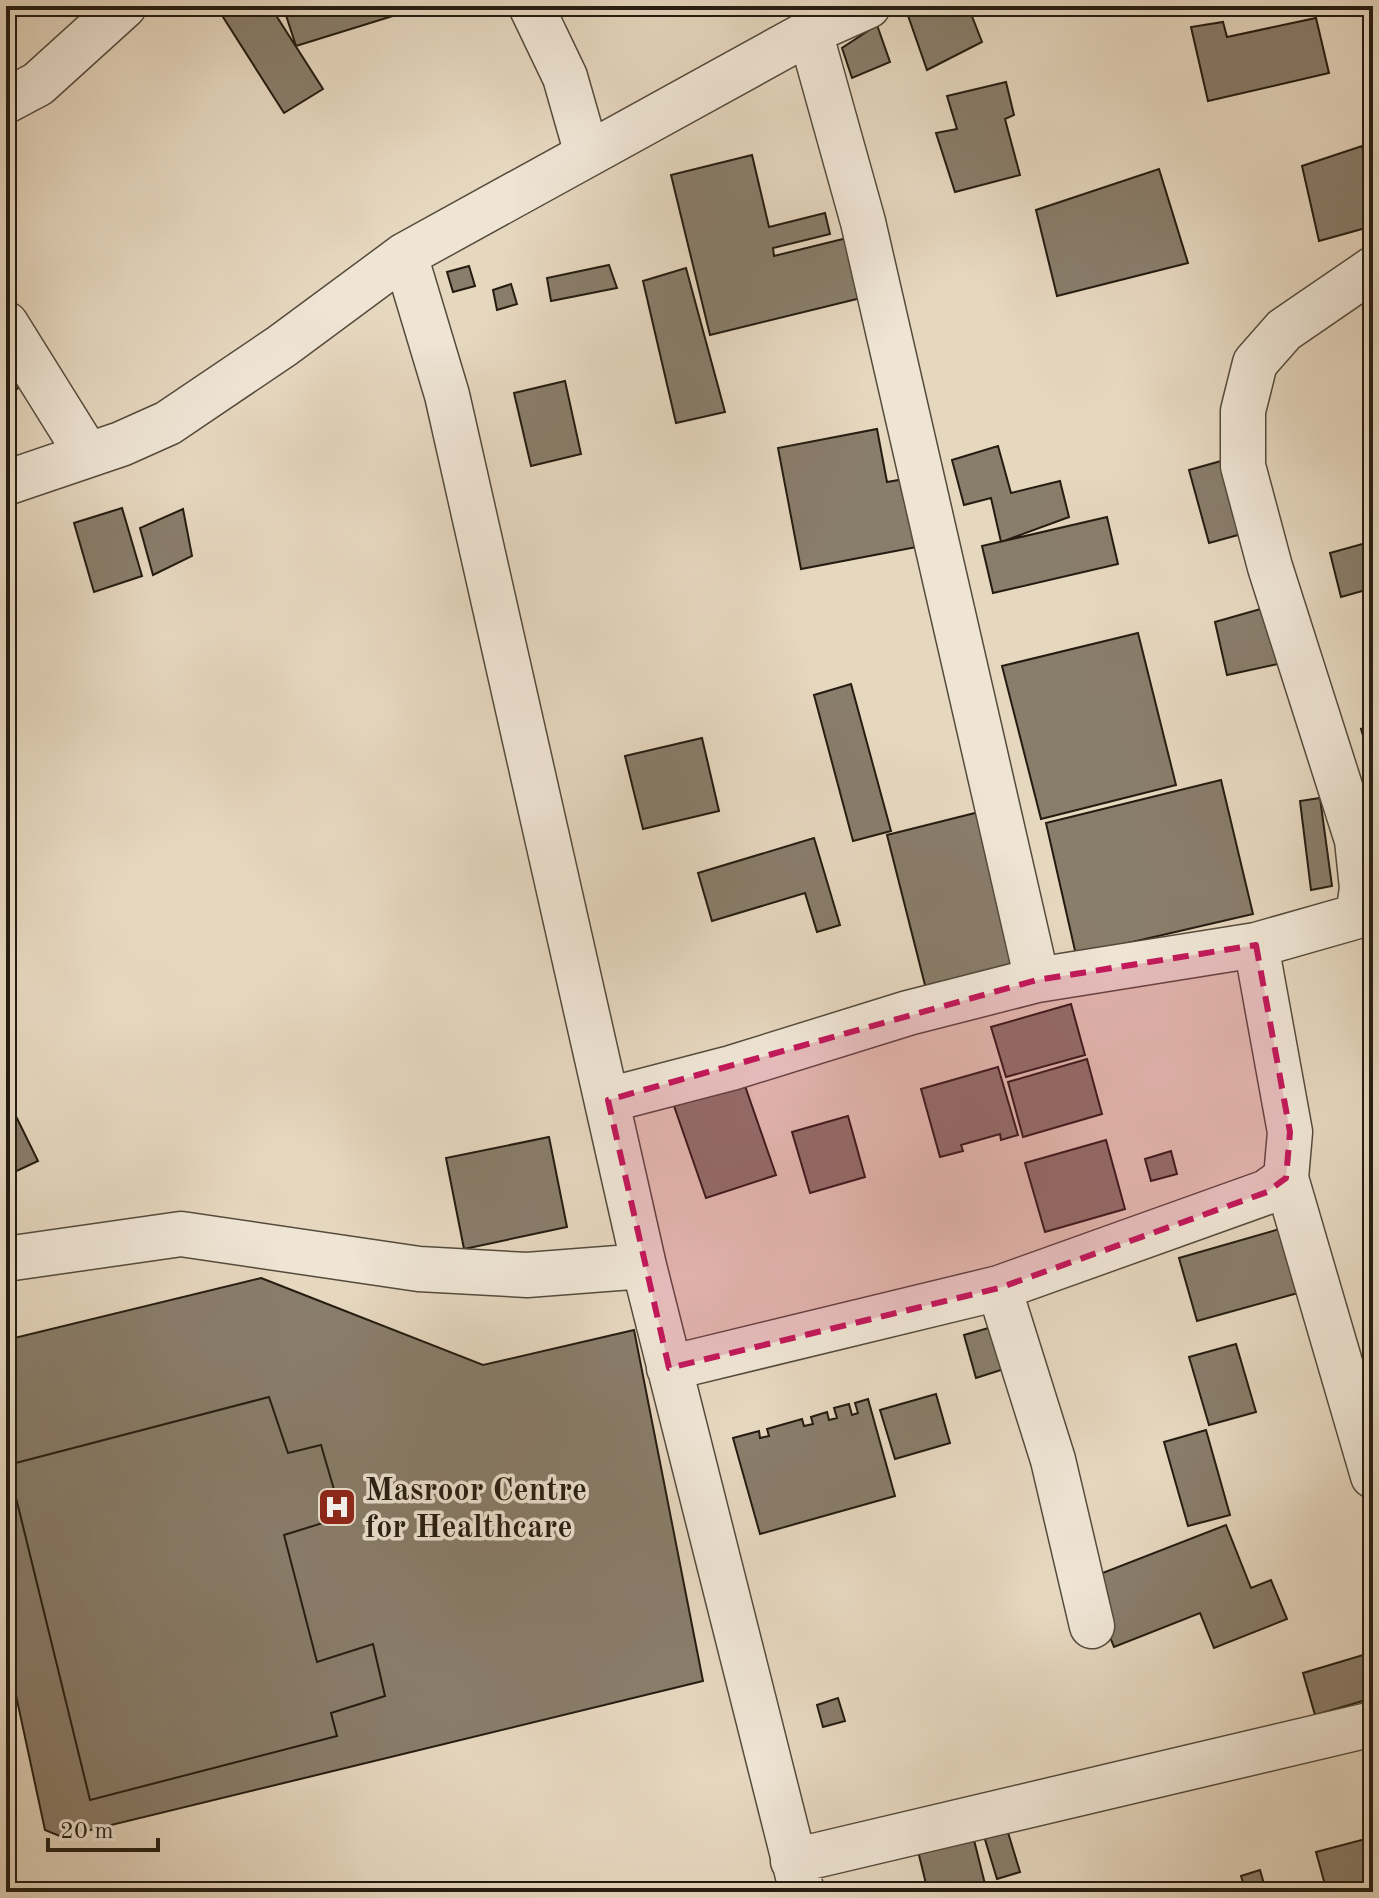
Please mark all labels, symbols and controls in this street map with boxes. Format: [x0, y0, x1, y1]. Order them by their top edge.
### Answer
place label: Masroor Centre for Healthcare [365, 1476, 587, 1545]
hospital icon: Masroor Centre for Healthcare [316, 1486, 358, 1528]
scale bar [48, 1802, 158, 1852]
text: 20 m [60, 1820, 114, 1844]

